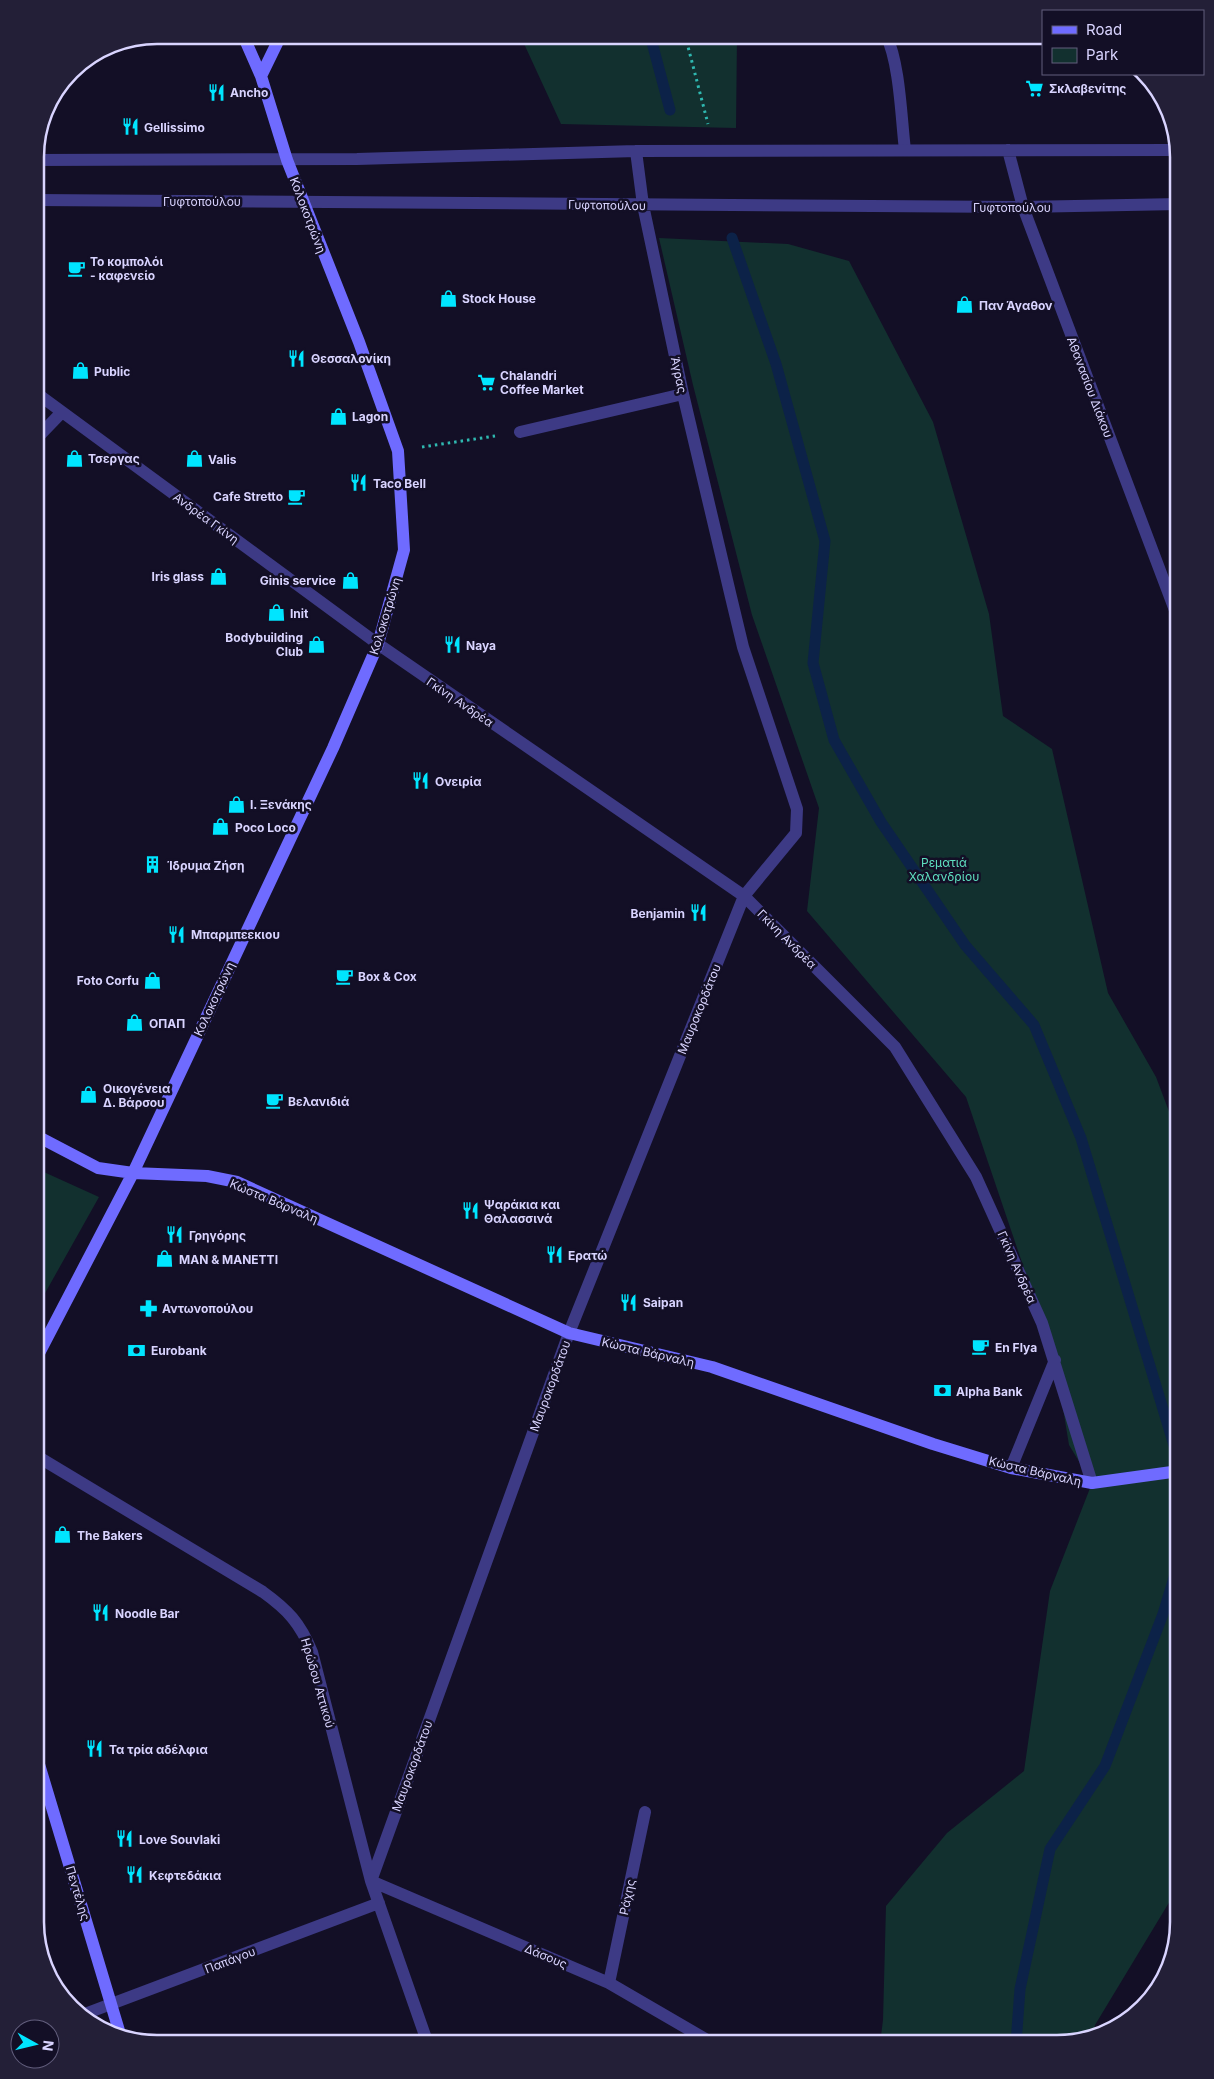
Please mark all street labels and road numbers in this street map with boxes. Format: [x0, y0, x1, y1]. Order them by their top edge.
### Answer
street label: Κολοκοτρώνη [287, 175, 329, 255]
street label: Γυφτοπούλου [163, 194, 241, 209]
street label: Γυφτοπούλου [568, 197, 646, 213]
street label: Γυφτοπούλου [973, 200, 1051, 215]
street label: Αθανασίου Διάκου [1064, 334, 1116, 440]
street label: Άγρας [668, 356, 690, 395]
street label: Ανδρέα Γκίνη [170, 489, 242, 547]
street label: Κολοκοτρώνη [366, 576, 404, 656]
street label: Γκίνη Ανδρέα [424, 674, 496, 730]
street label: Γκίνη Ανδρέα [754, 906, 820, 972]
street label: Κολοκοτρώνη [190, 960, 238, 1038]
street label: Μαυροκορδάτου [674, 962, 724, 1056]
street label: Κώστα Βάρναλη [228, 1176, 320, 1226]
street label: Γκίνη Ανδρέα [994, 1229, 1040, 1305]
street label: Κώστα Βάρναλη [600, 1334, 696, 1370]
street label: Μαυροκορδάτου [527, 1338, 573, 1434]
street label: Κώστα Βάρναλη [987, 1453, 1083, 1489]
street label: Ηρώδου Αττικού [298, 1636, 338, 1730]
street label: Μαυροκορδάτου [389, 1718, 435, 1814]
street label: Πεντέλης [63, 1864, 93, 1922]
street label: Ράχης [616, 1878, 638, 1916]
street label: Δάσους [523, 1940, 570, 1972]
street label: Παπάγου [203, 1943, 257, 1977]

